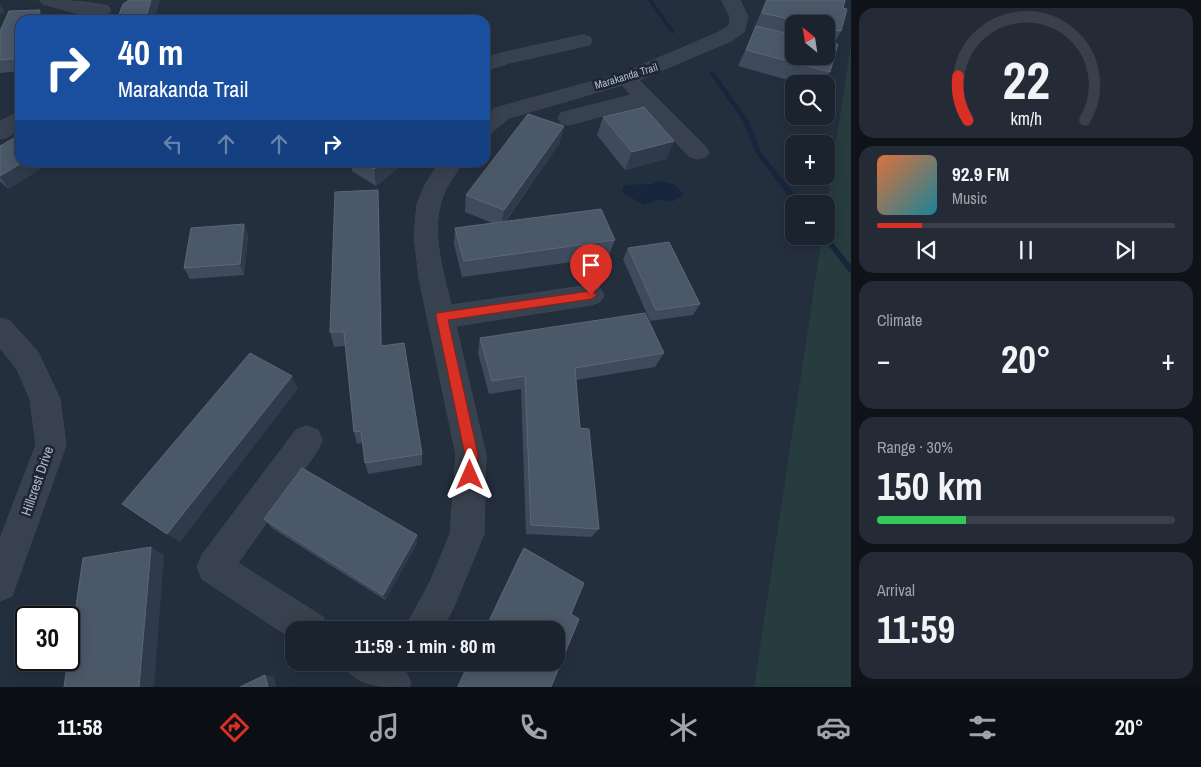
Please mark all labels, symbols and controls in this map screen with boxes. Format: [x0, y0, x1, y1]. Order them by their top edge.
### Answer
north arrow [785, 15, 835, 65]
map controls [785, 15, 835, 245]
text: 40 m [118, 29, 183, 76]
icon: right [35, 35, 100, 100]
text: 22 [1002, 45, 1050, 115]
street label: Marakanda Trail [593, 60, 659, 92]
text: Marakanda Trail [118, 74, 248, 104]
button: search [785, 75, 835, 125]
text: km/h [1010, 107, 1042, 131]
icon: left [159, 130, 187, 158]
icon: ahead [212, 130, 240, 158]
icon: ahead [265, 130, 293, 158]
icon: right [318, 130, 346, 158]
button: + [785, 135, 835, 185]
text: 92.9 FM [952, 161, 1009, 187]
text: Music [952, 187, 987, 209]
button: − [785, 195, 835, 245]
icon: previous [913, 236, 941, 264]
icon: pause [1012, 236, 1040, 264]
icon: next [1111, 236, 1139, 264]
pin [570, 244, 612, 295]
icon: arrive [577, 251, 605, 279]
text: Climate [877, 309, 922, 331]
text: 20° [1001, 334, 1051, 385]
text: − [877, 341, 890, 379]
text: + [1162, 341, 1175, 379]
text: Range · 30% [877, 436, 953, 458]
street label: Hillcrest Drive [17, 444, 57, 518]
position arrow [443, 448, 495, 500]
text: 150 km [877, 461, 983, 512]
text: Arrival [877, 579, 915, 601]
text: 11:59 [877, 604, 955, 655]
speed limit sign: 30 [15, 606, 80, 671]
text: 11:59 · 1 min · 80 m [354, 633, 496, 659]
icon: directions [217, 710, 252, 745]
icon: music [367, 710, 402, 745]
icon: phone [516, 710, 551, 745]
icon: climate [666, 710, 701, 745]
icon: car [816, 710, 851, 745]
icon: filters [965, 710, 1000, 745]
text: 11:58 [57, 712, 102, 742]
text: 20° [1115, 712, 1144, 742]

